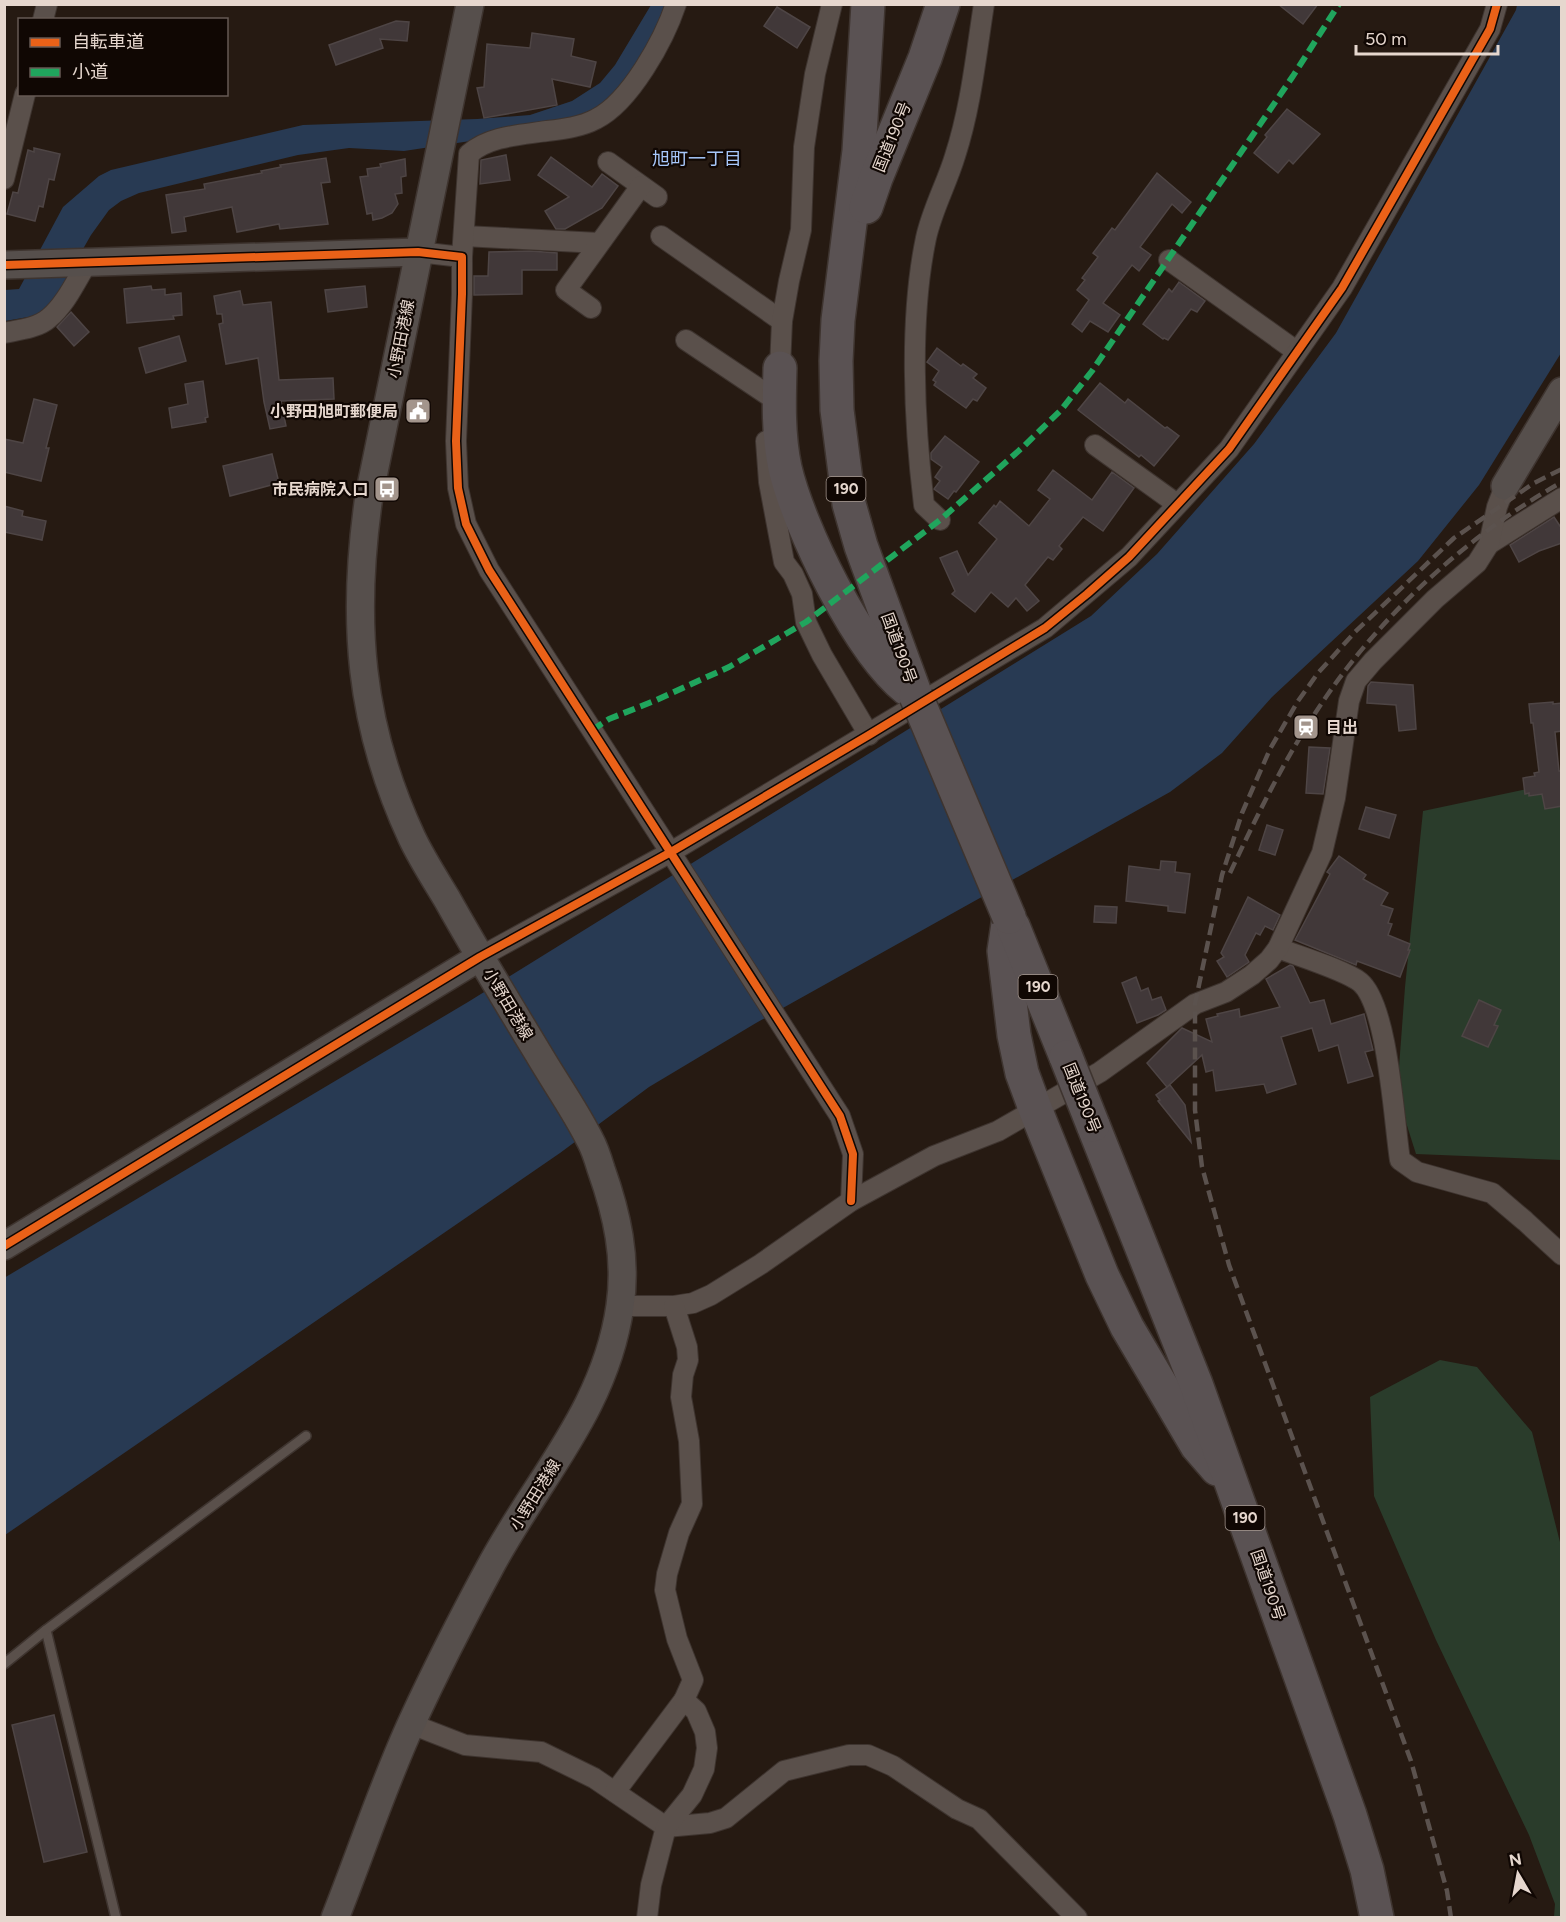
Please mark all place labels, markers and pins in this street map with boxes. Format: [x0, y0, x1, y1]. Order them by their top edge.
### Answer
public building icon: 小野田旭町郵便局 [403, 396, 433, 426]
place label: 小野田旭町郵便局 [270, 402, 398, 421]
bus stop icon: 市民病院入口 [372, 474, 402, 504]
place label: 市民病院入口 [272, 480, 368, 499]
station icon: 目出 [1291, 712, 1321, 742]
place label: 目出 [1326, 718, 1358, 737]

